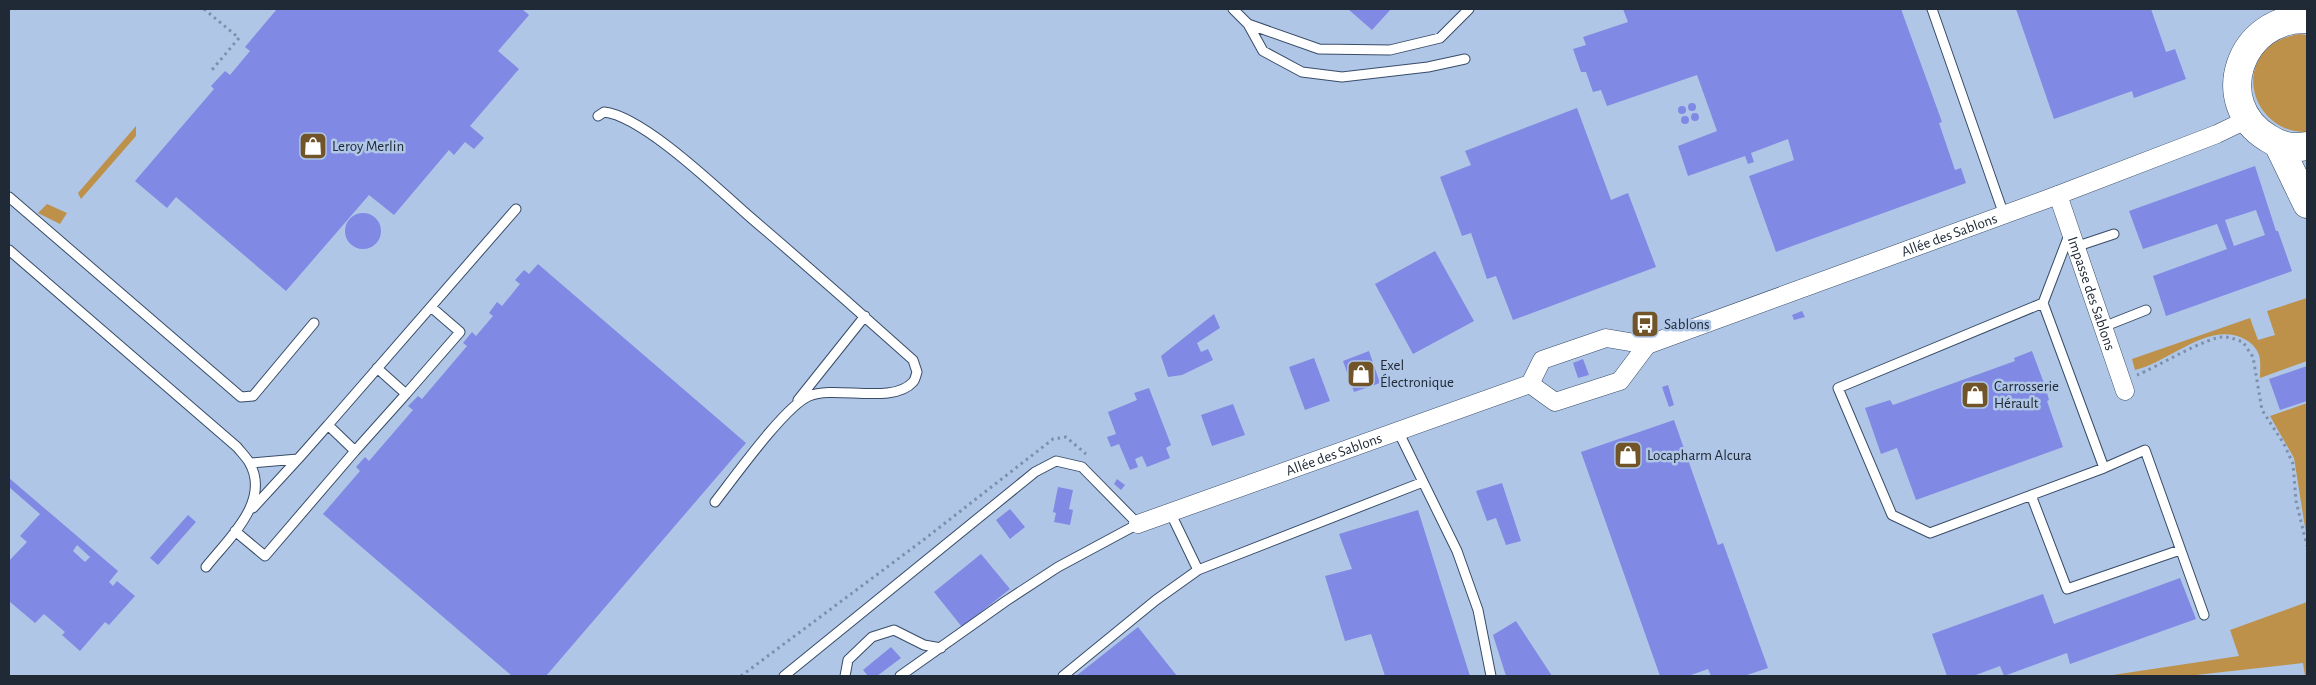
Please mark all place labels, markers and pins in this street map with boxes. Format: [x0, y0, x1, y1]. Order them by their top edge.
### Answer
shop icon: Leroy Merlin [298, 131, 328, 161]
place label: Leroy Merlin [332, 139, 404, 154]
bus stop icon: Sablons [1630, 309, 1660, 339]
place label: Sablons [1664, 317, 1710, 332]
place label: Exel Électronique [1380, 358, 1454, 390]
shop icon: Exel Électronique [1346, 359, 1376, 389]
place label: Carrosserie Hérault [1994, 379, 2059, 411]
shop icon: Carrosserie Hérault [1960, 380, 1990, 410]
shop icon: Locapharm Alcura [1613, 440, 1643, 470]
place label: Locapharm Alcura [1647, 448, 1752, 463]

